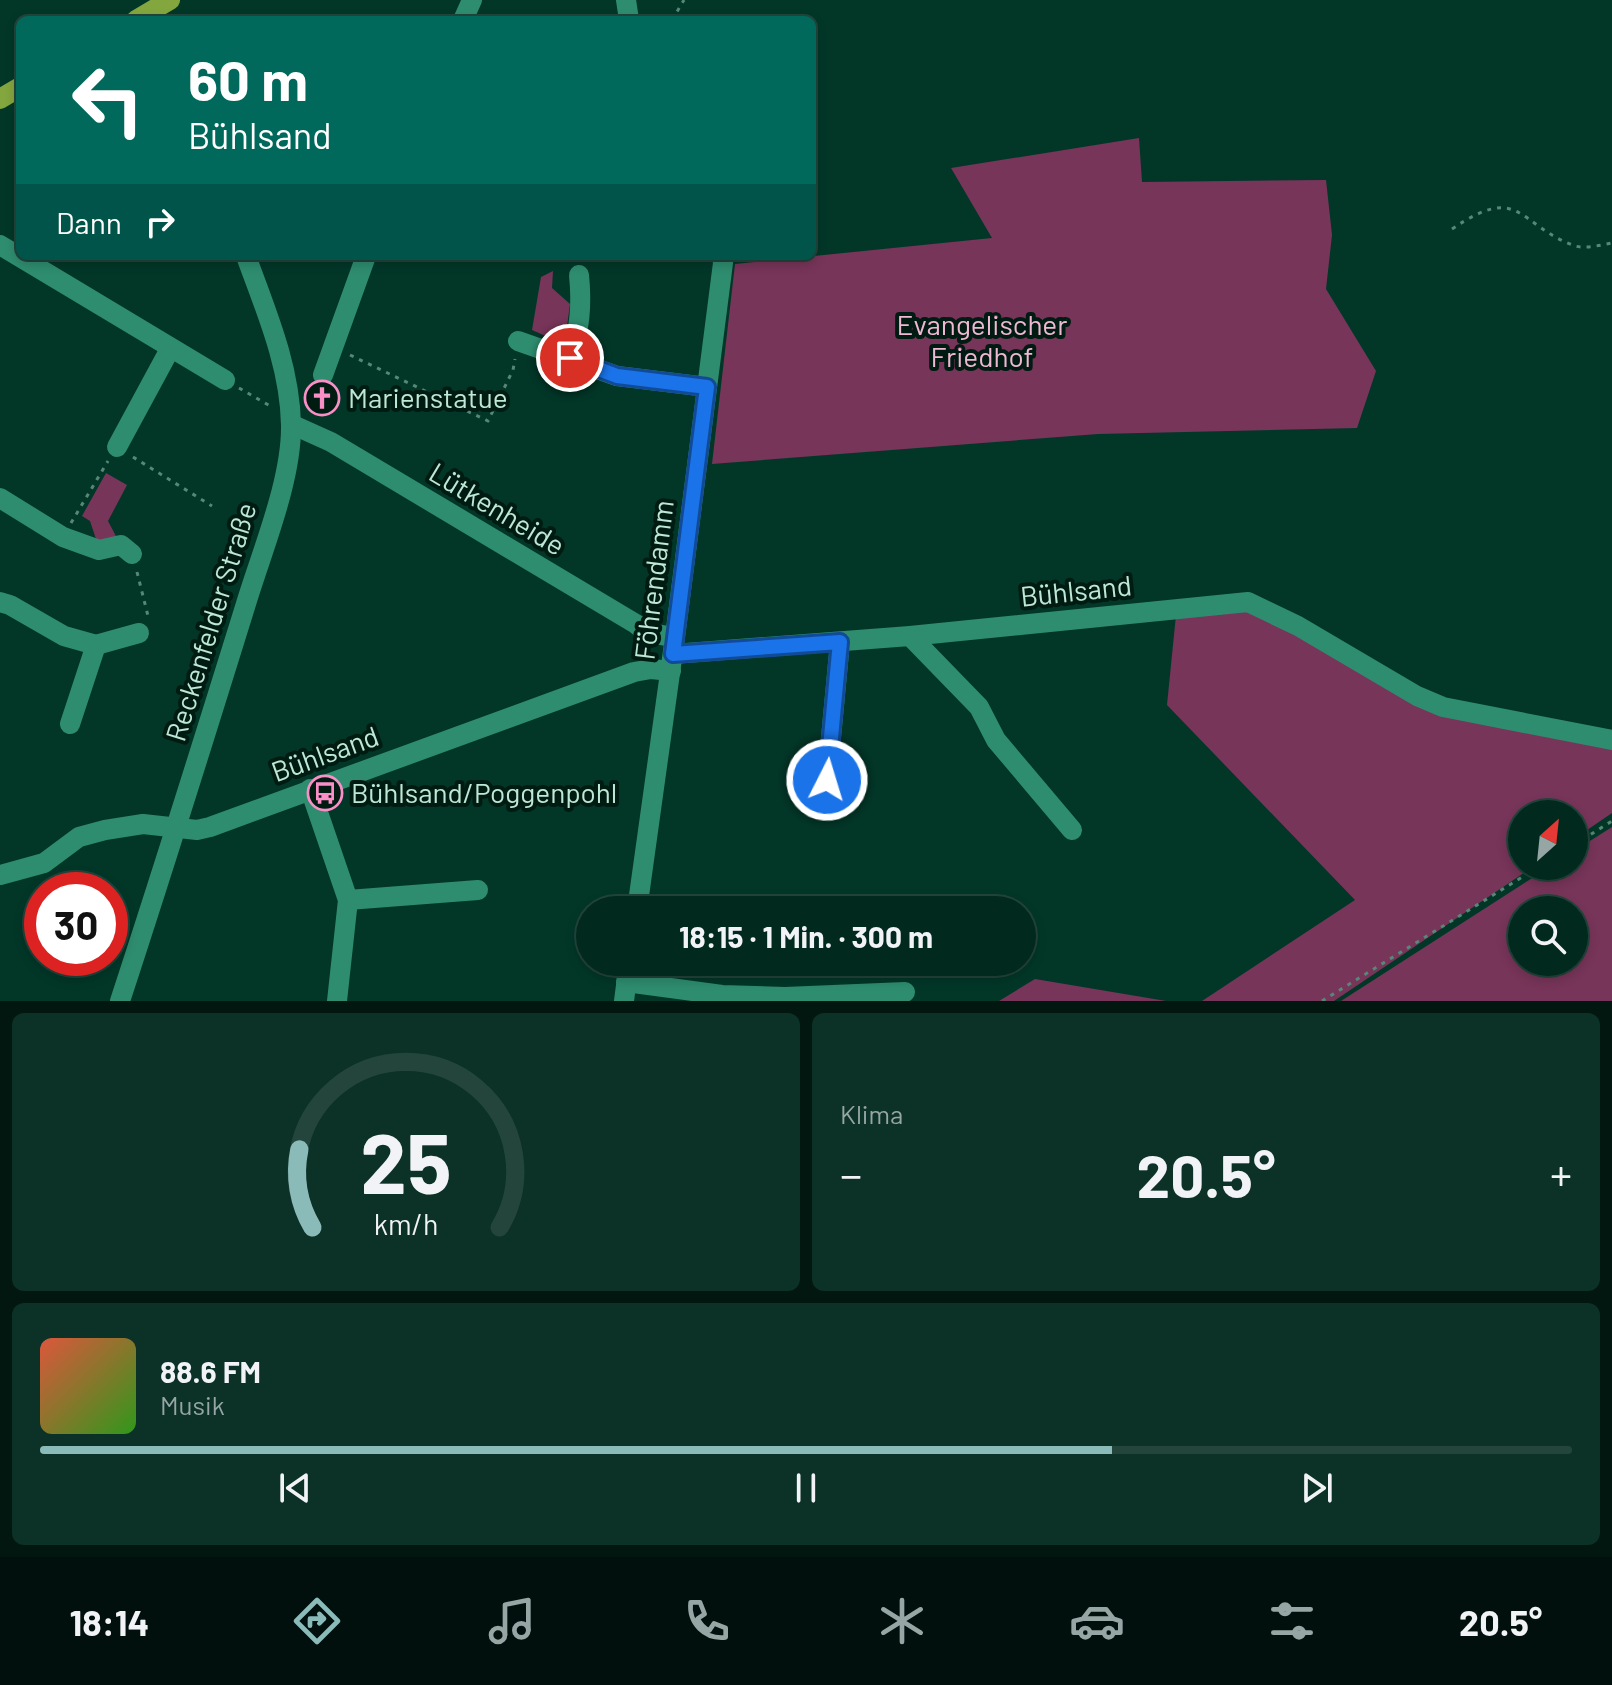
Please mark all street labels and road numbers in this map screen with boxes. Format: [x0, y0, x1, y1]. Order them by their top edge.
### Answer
street label: Lütkenheide [424, 454, 571, 562]
street label: Reckenfelder Straße [158, 498, 262, 745]
street label: Föhrendamm [626, 498, 680, 662]
street label: Bühlsand [1019, 567, 1133, 613]
street label: Bühlsand [266, 718, 383, 788]

